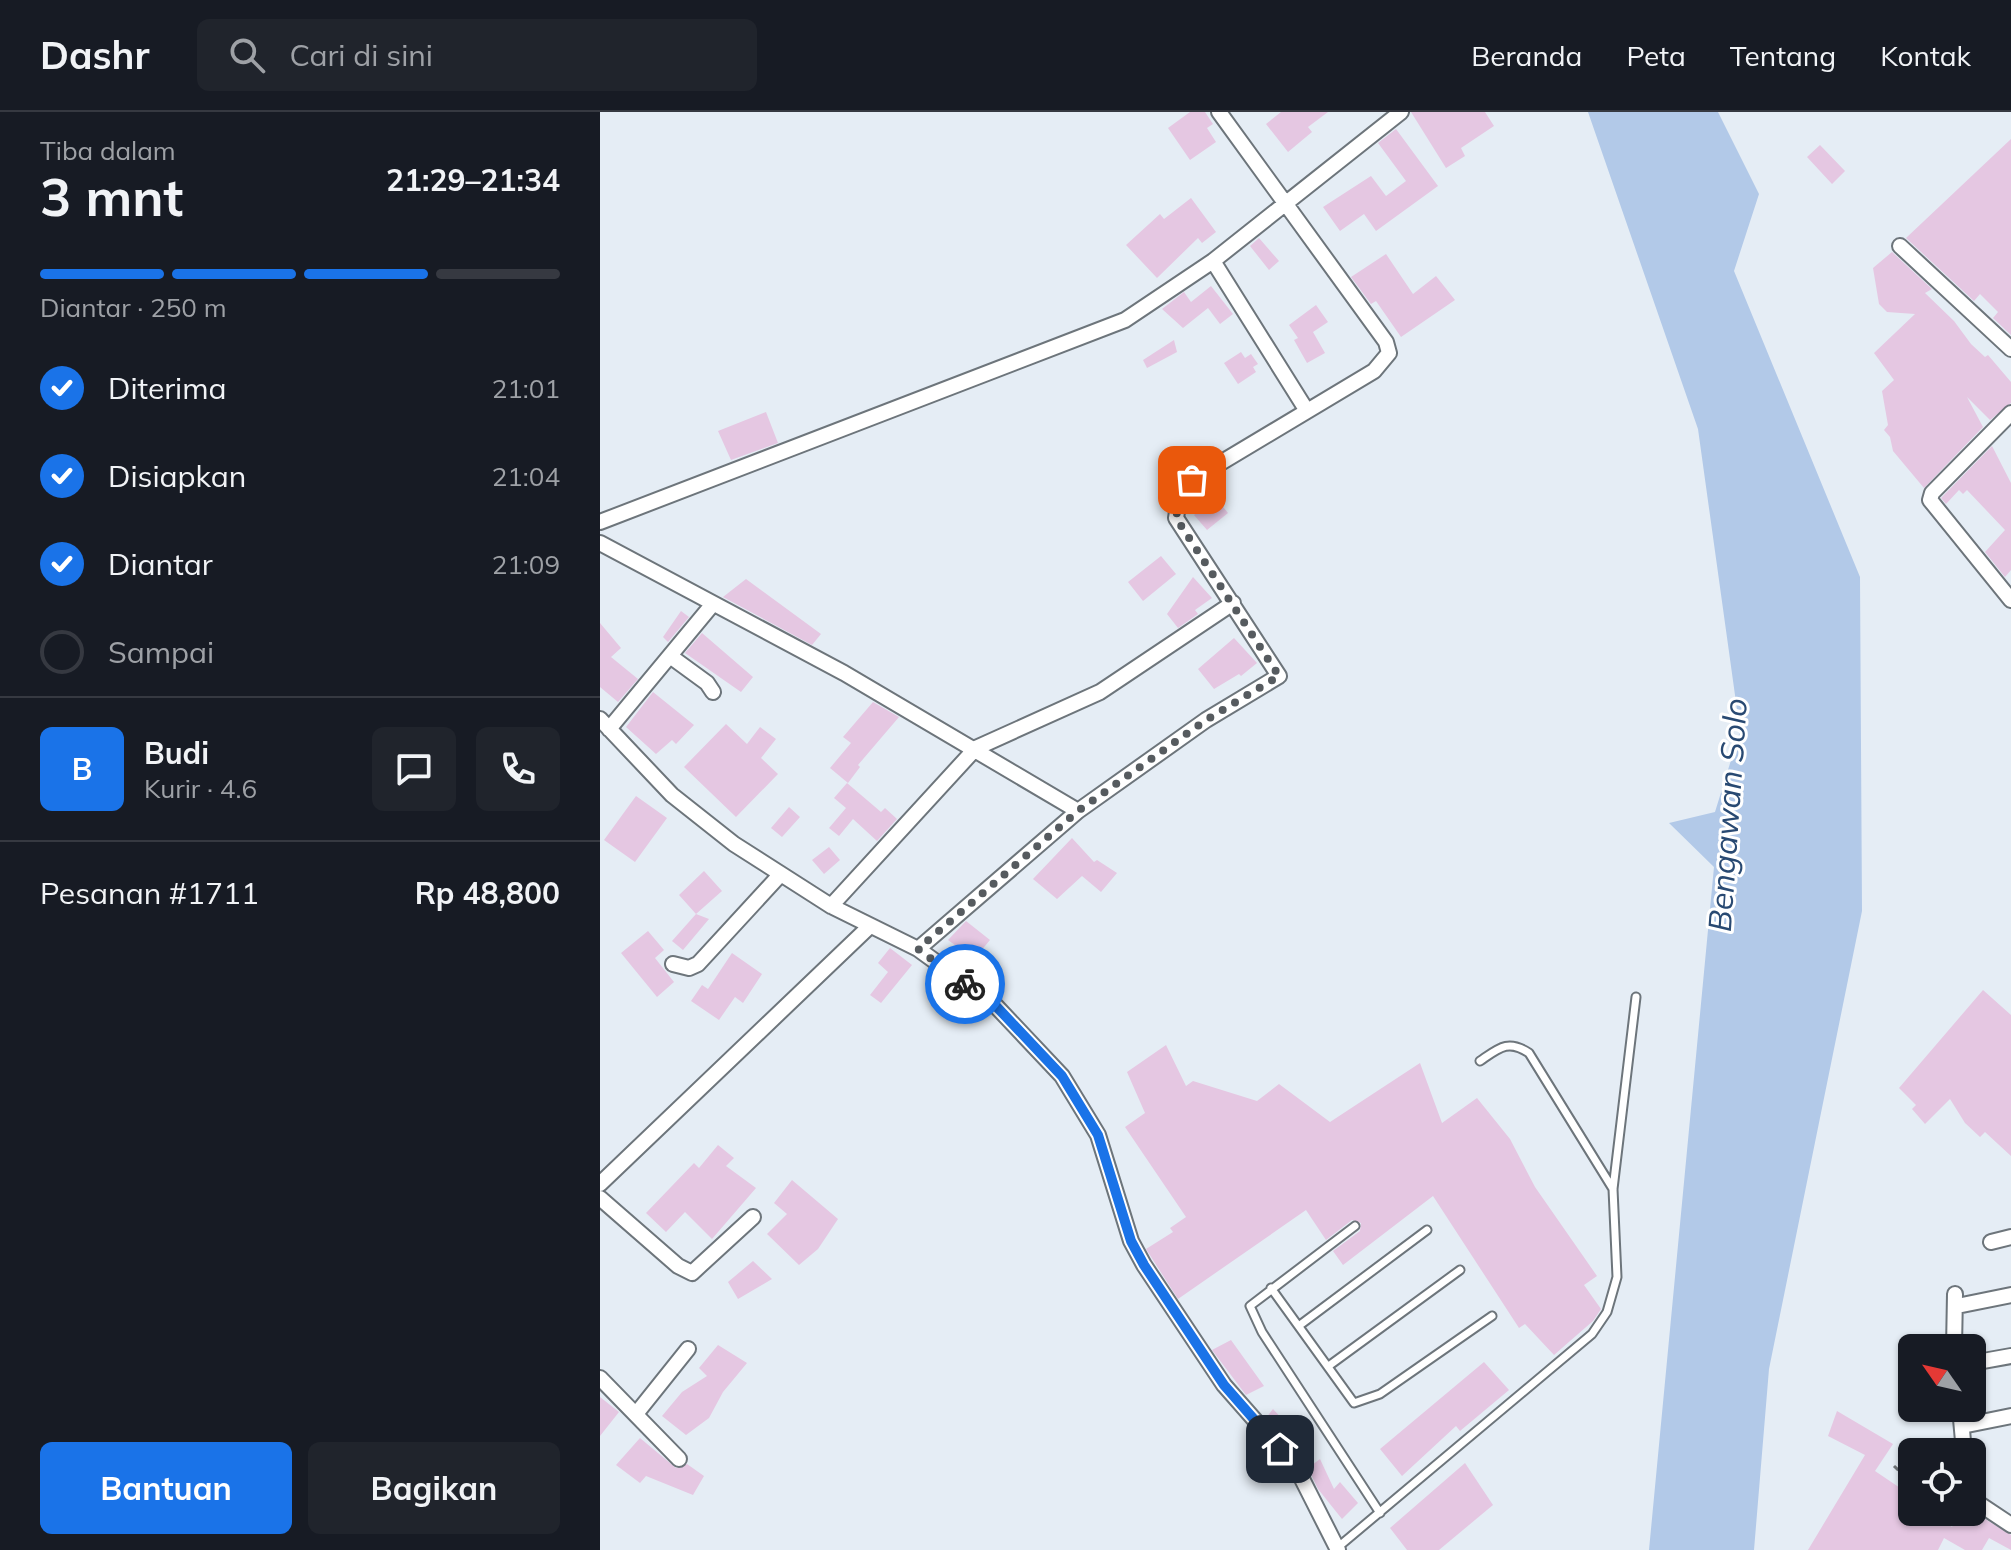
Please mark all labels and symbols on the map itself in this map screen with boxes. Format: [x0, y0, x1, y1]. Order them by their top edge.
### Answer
pin [1158, 446, 1226, 514]
water label: Bengawan Solo [1699, 697, 1755, 933]
courier [925, 944, 1005, 1024]
north arrow [1898, 1334, 1986, 1422]
pin [1246, 1415, 1314, 1483]

